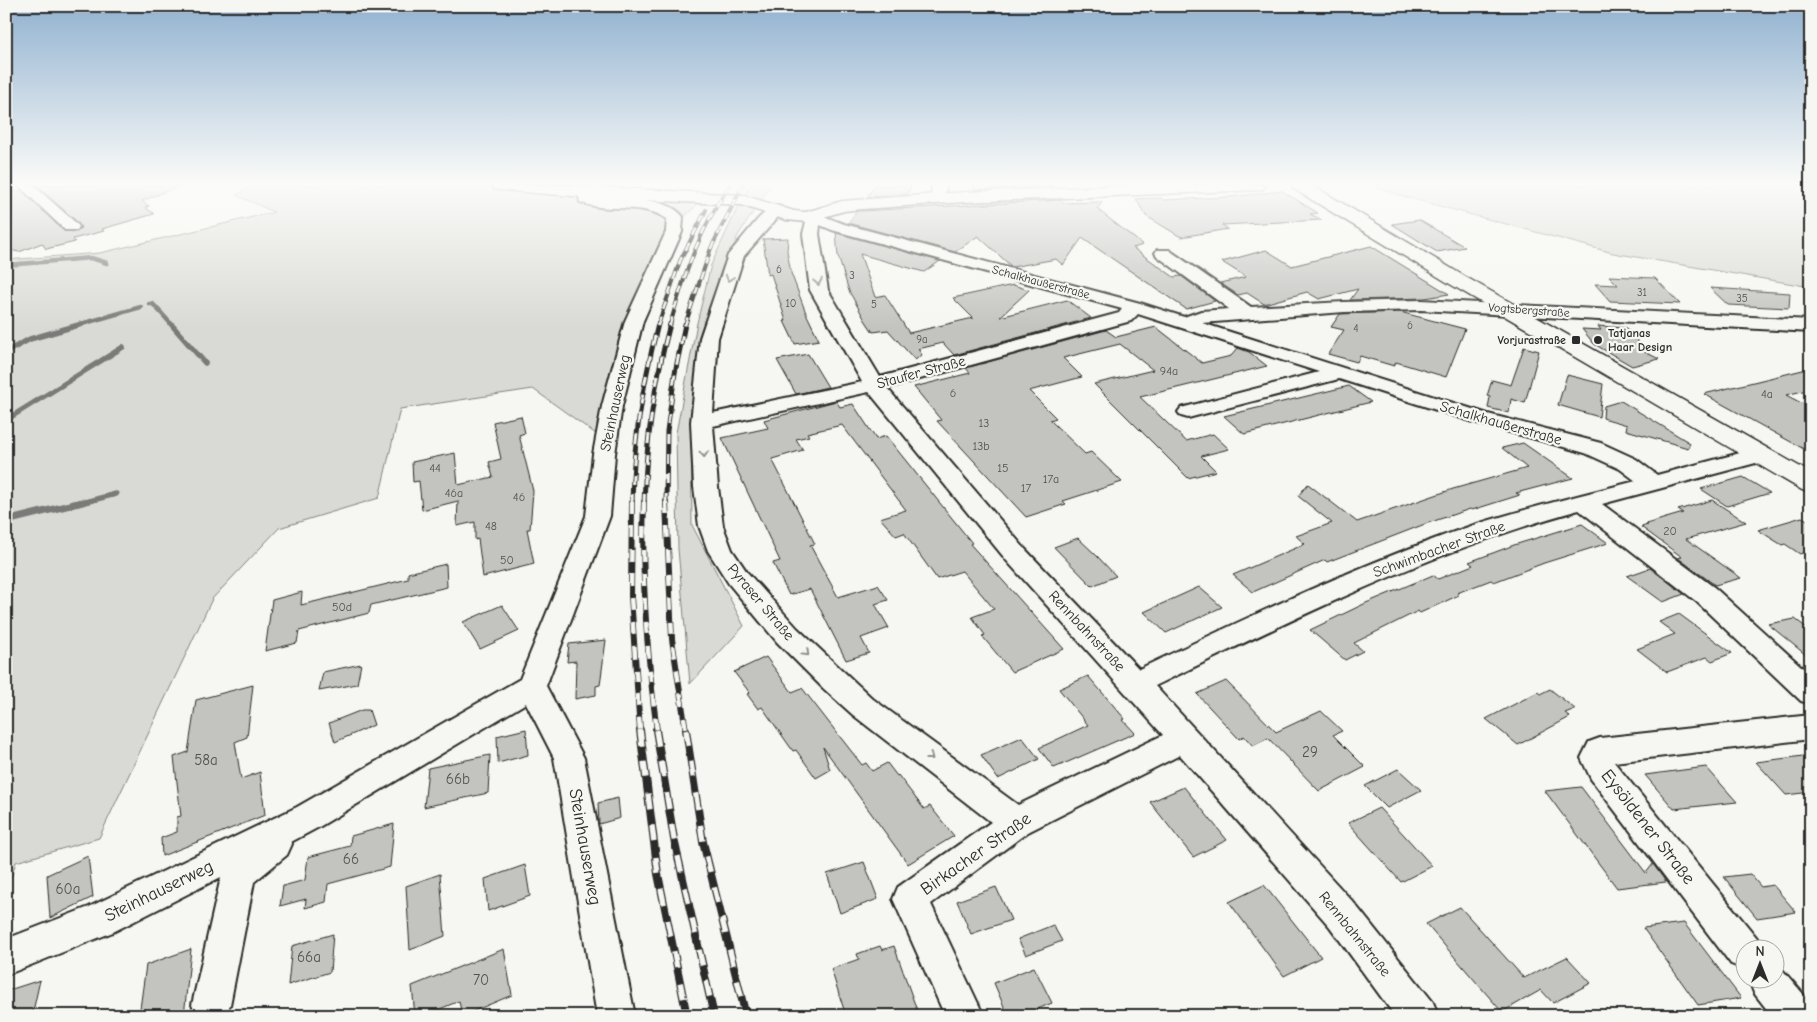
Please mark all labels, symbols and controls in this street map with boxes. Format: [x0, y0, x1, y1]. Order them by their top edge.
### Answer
street label: Schalkhaußerstraße [991, 262, 1091, 302]
house number: 6 [776, 263, 782, 276]
house number: 3 [849, 269, 855, 282]
one-way arrow [725, 273, 735, 281]
one-way arrow [812, 278, 823, 287]
house number: 31 [1637, 286, 1647, 299]
house number: 35 [1736, 292, 1748, 305]
house number: 10 [785, 297, 797, 310]
house number: 5 [871, 298, 877, 311]
street label: Vogtsbergstraße [1488, 300, 1570, 320]
house number: 6 [1407, 319, 1413, 332]
house number: 4 [1353, 322, 1359, 335]
place label: Tatjanas Haar Design [1608, 326, 1672, 354]
house number: 9a [916, 333, 928, 346]
place label: Vorjurastraße [1498, 333, 1566, 347]
marker: Vorjurastraße [1570, 334, 1582, 346]
marker: Tatjanas Haar Design [1592, 334, 1604, 346]
street label: Staufer Straße [875, 351, 968, 393]
street label: Steinhauserweg [596, 353, 634, 453]
house number: 94a [1160, 364, 1178, 378]
house number: 6 [950, 386, 956, 400]
house number: 4a [1761, 387, 1773, 401]
street label: Schalkhaußerstraße [1438, 397, 1564, 449]
house number: 13 [979, 416, 989, 430]
house number: 13b [972, 439, 990, 453]
one-way arrow [699, 450, 710, 458]
house number: 44 [429, 461, 441, 475]
house number: 15 [997, 461, 1009, 475]
house number: 17a [1043, 472, 1059, 486]
house number: 17 [1021, 481, 1032, 495]
house number: 46a [445, 486, 463, 500]
house number: 46 [513, 490, 525, 504]
street label: Schwimbacher Straße [1371, 517, 1508, 581]
house number: 48 [485, 519, 497, 533]
house number: 20 [1663, 524, 1677, 538]
house number: 50 [500, 553, 514, 567]
street label: Pyraser Straße [724, 560, 799, 644]
street label: Rennbahnstraße [1045, 587, 1129, 676]
house number: 50d [332, 600, 352, 614]
one-way arrow [800, 647, 809, 656]
house number: 29 [1302, 743, 1318, 761]
house number: 58a [194, 751, 218, 769]
one-way arrow [924, 752, 933, 760]
street label: Eysöldener Straße [1597, 765, 1699, 889]
house number: 66b [446, 770, 470, 788]
street label: Steinhauserweg [564, 787, 606, 907]
street label: Birkacher Straße [917, 808, 1035, 900]
house number: 66 [343, 850, 359, 868]
street label: Steinhauserweg [101, 856, 217, 926]
house number: 60a [55, 880, 81, 898]
street label: Rennbahnstraße [1315, 888, 1395, 981]
north arrow [1734, 940, 1784, 990]
text: N [1755, 943, 1765, 960]
house number: 66a [297, 948, 321, 966]
house number: 70 [473, 971, 489, 989]

